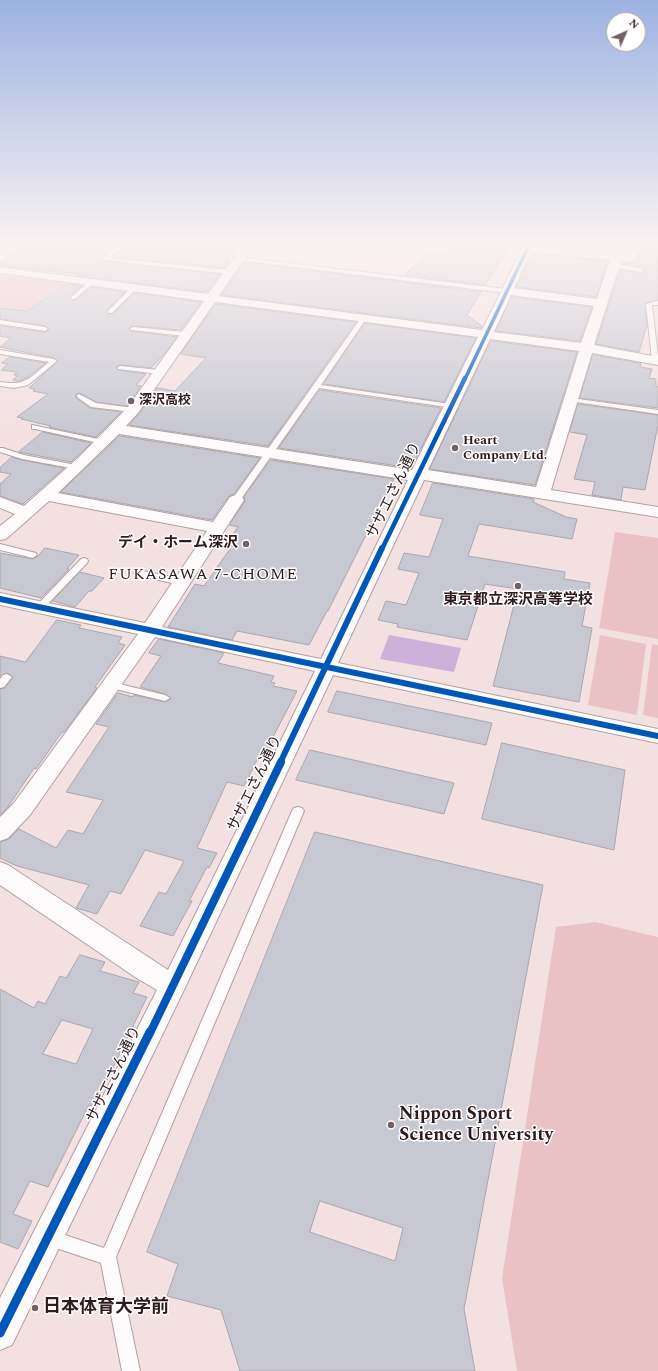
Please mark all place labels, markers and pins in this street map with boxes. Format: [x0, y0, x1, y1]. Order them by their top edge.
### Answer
place label: 深沢高校 [139, 393, 191, 409]
marker: 深沢高校 [126, 396, 136, 406]
place label: Heart Company Ltd. [463, 433, 547, 464]
marker: Heart Company Ltd. [450, 443, 460, 453]
place label: デイ・ホーム深沢 [118, 535, 238, 553]
marker: デイ・ホーム深沢 [241, 539, 251, 549]
marker: 東京都立深沢高等学校 [513, 581, 523, 591]
place label: 東京都立深沢高等学校 [443, 592, 593, 610]
place label: Nippon Sport Science University [399, 1104, 553, 1146]
marker: Nippon Sport Science University [386, 1120, 396, 1130]
place label: 日本体育大学前 [43, 1297, 169, 1319]
marker: 日本体育大学前 [30, 1303, 40, 1313]

